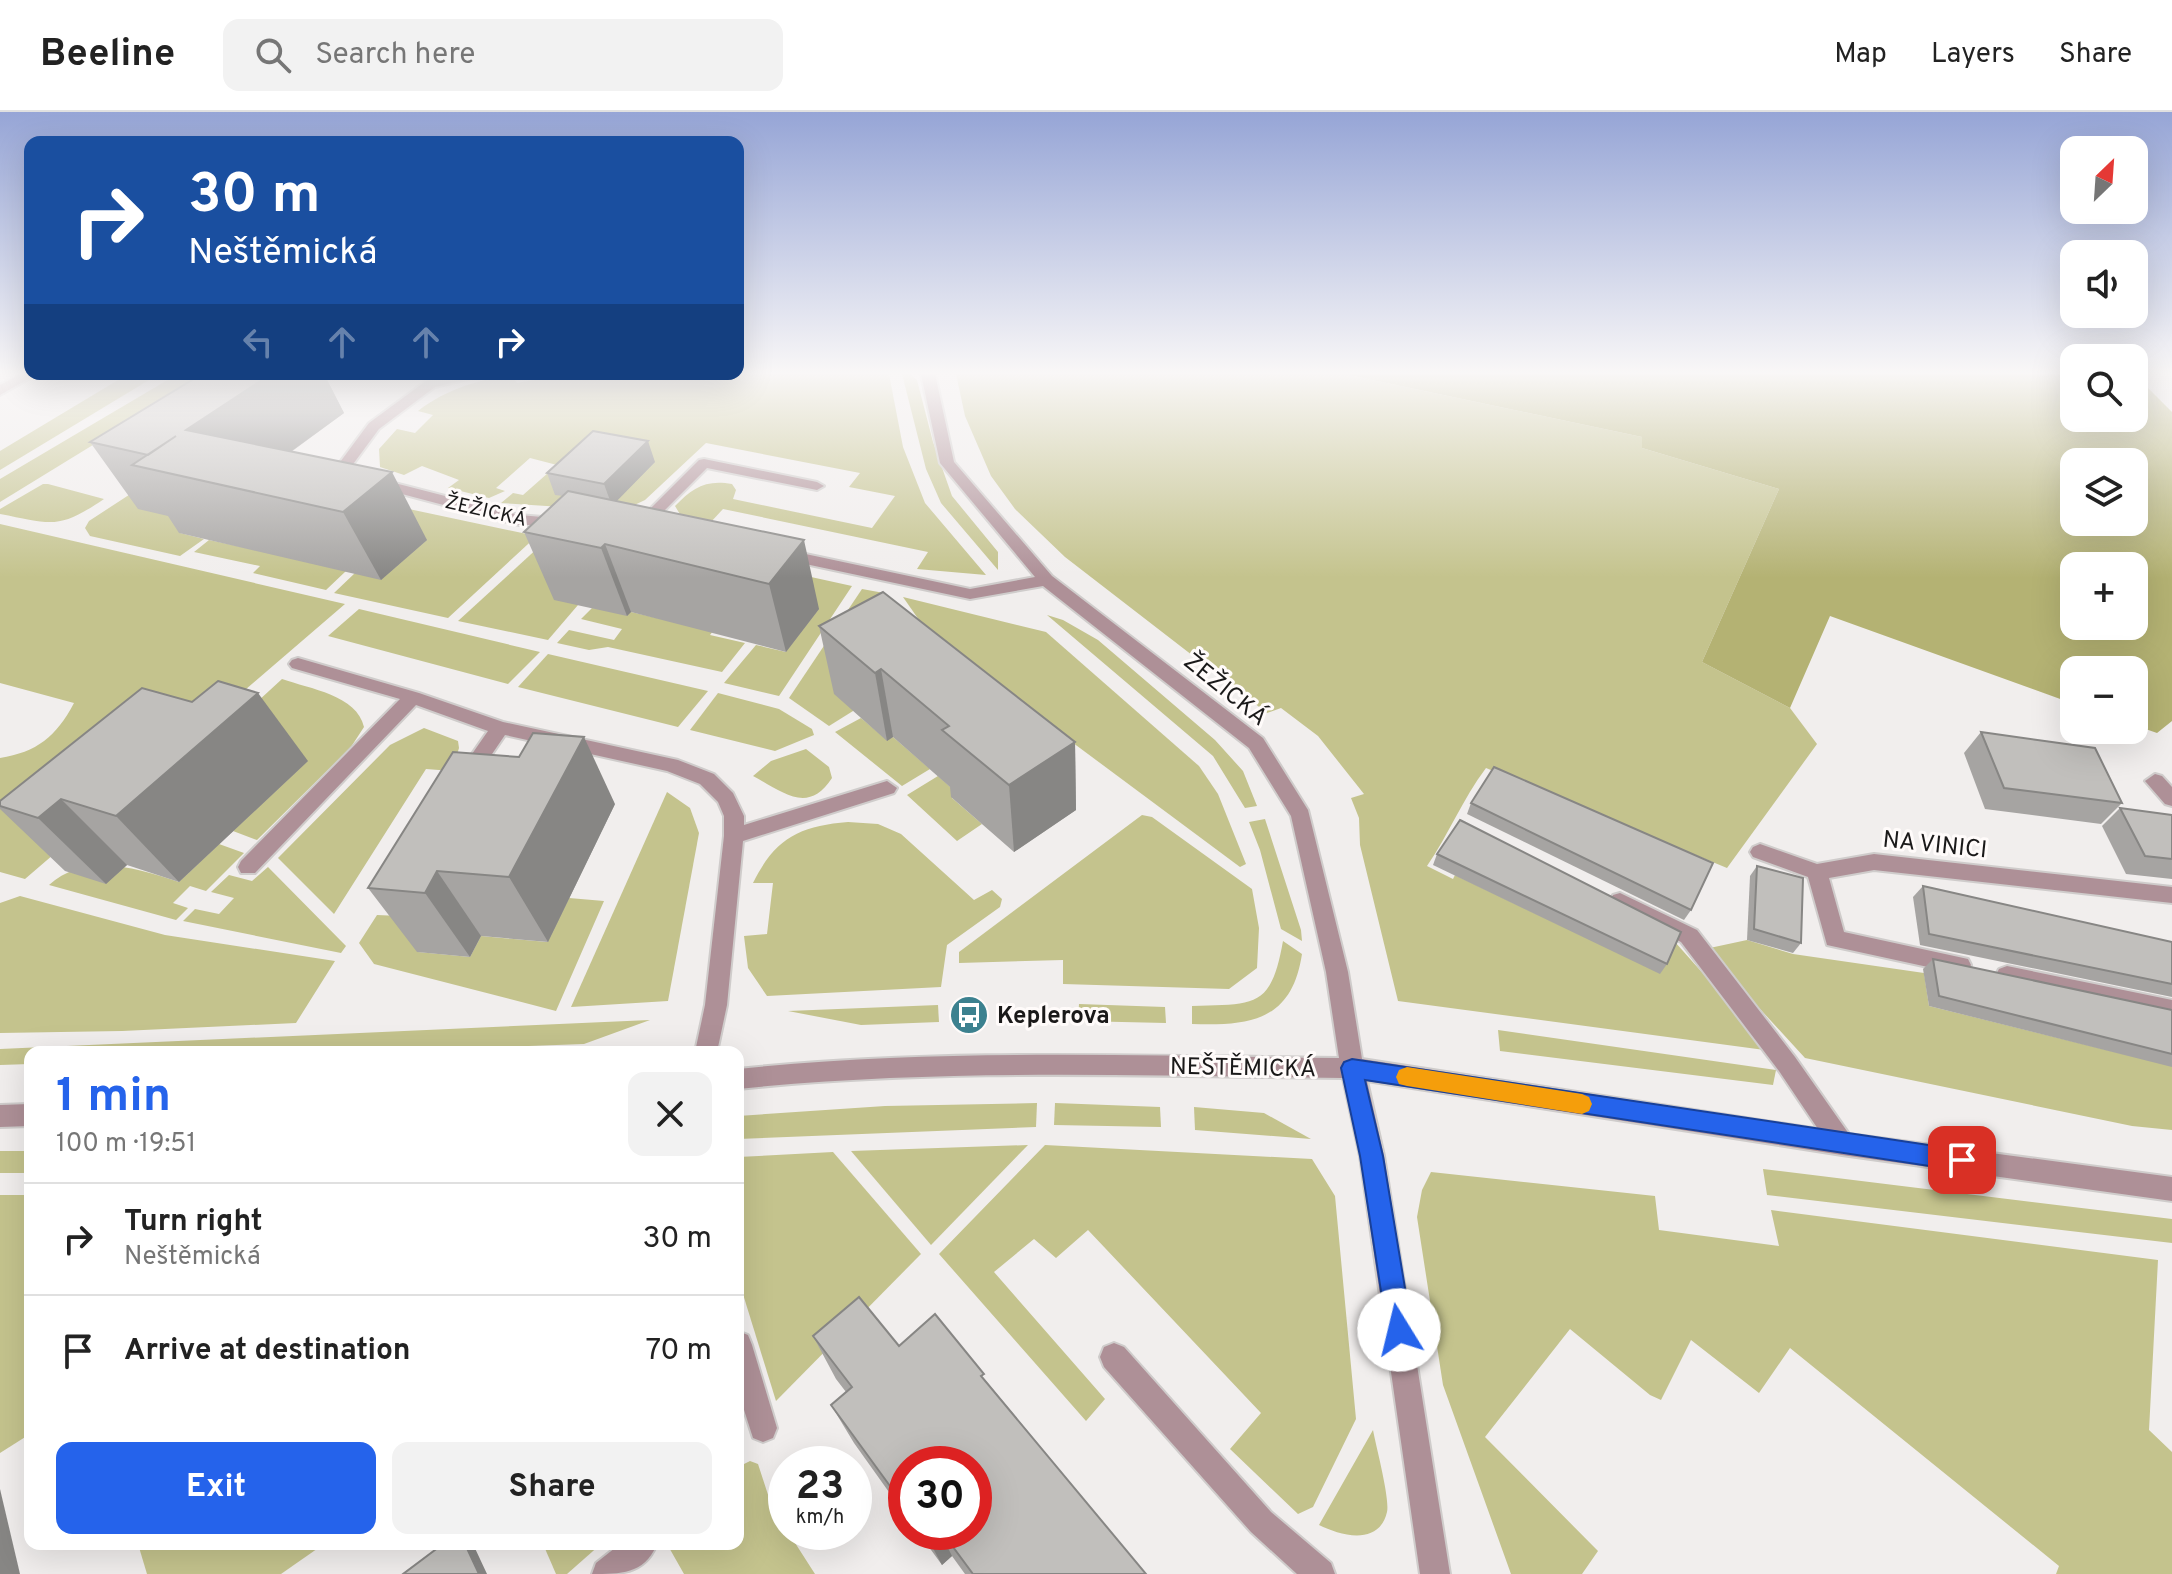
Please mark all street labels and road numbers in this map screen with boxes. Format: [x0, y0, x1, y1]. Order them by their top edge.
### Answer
street label: ŽEŽICKÁ [442, 488, 529, 534]
street label: ŽEŽICKÁ [1177, 646, 1274, 734]
street label: NA VINICI [1881, 826, 1988, 866]
street label: NEŠTĚMICKÁ [1170, 1051, 1316, 1085]

